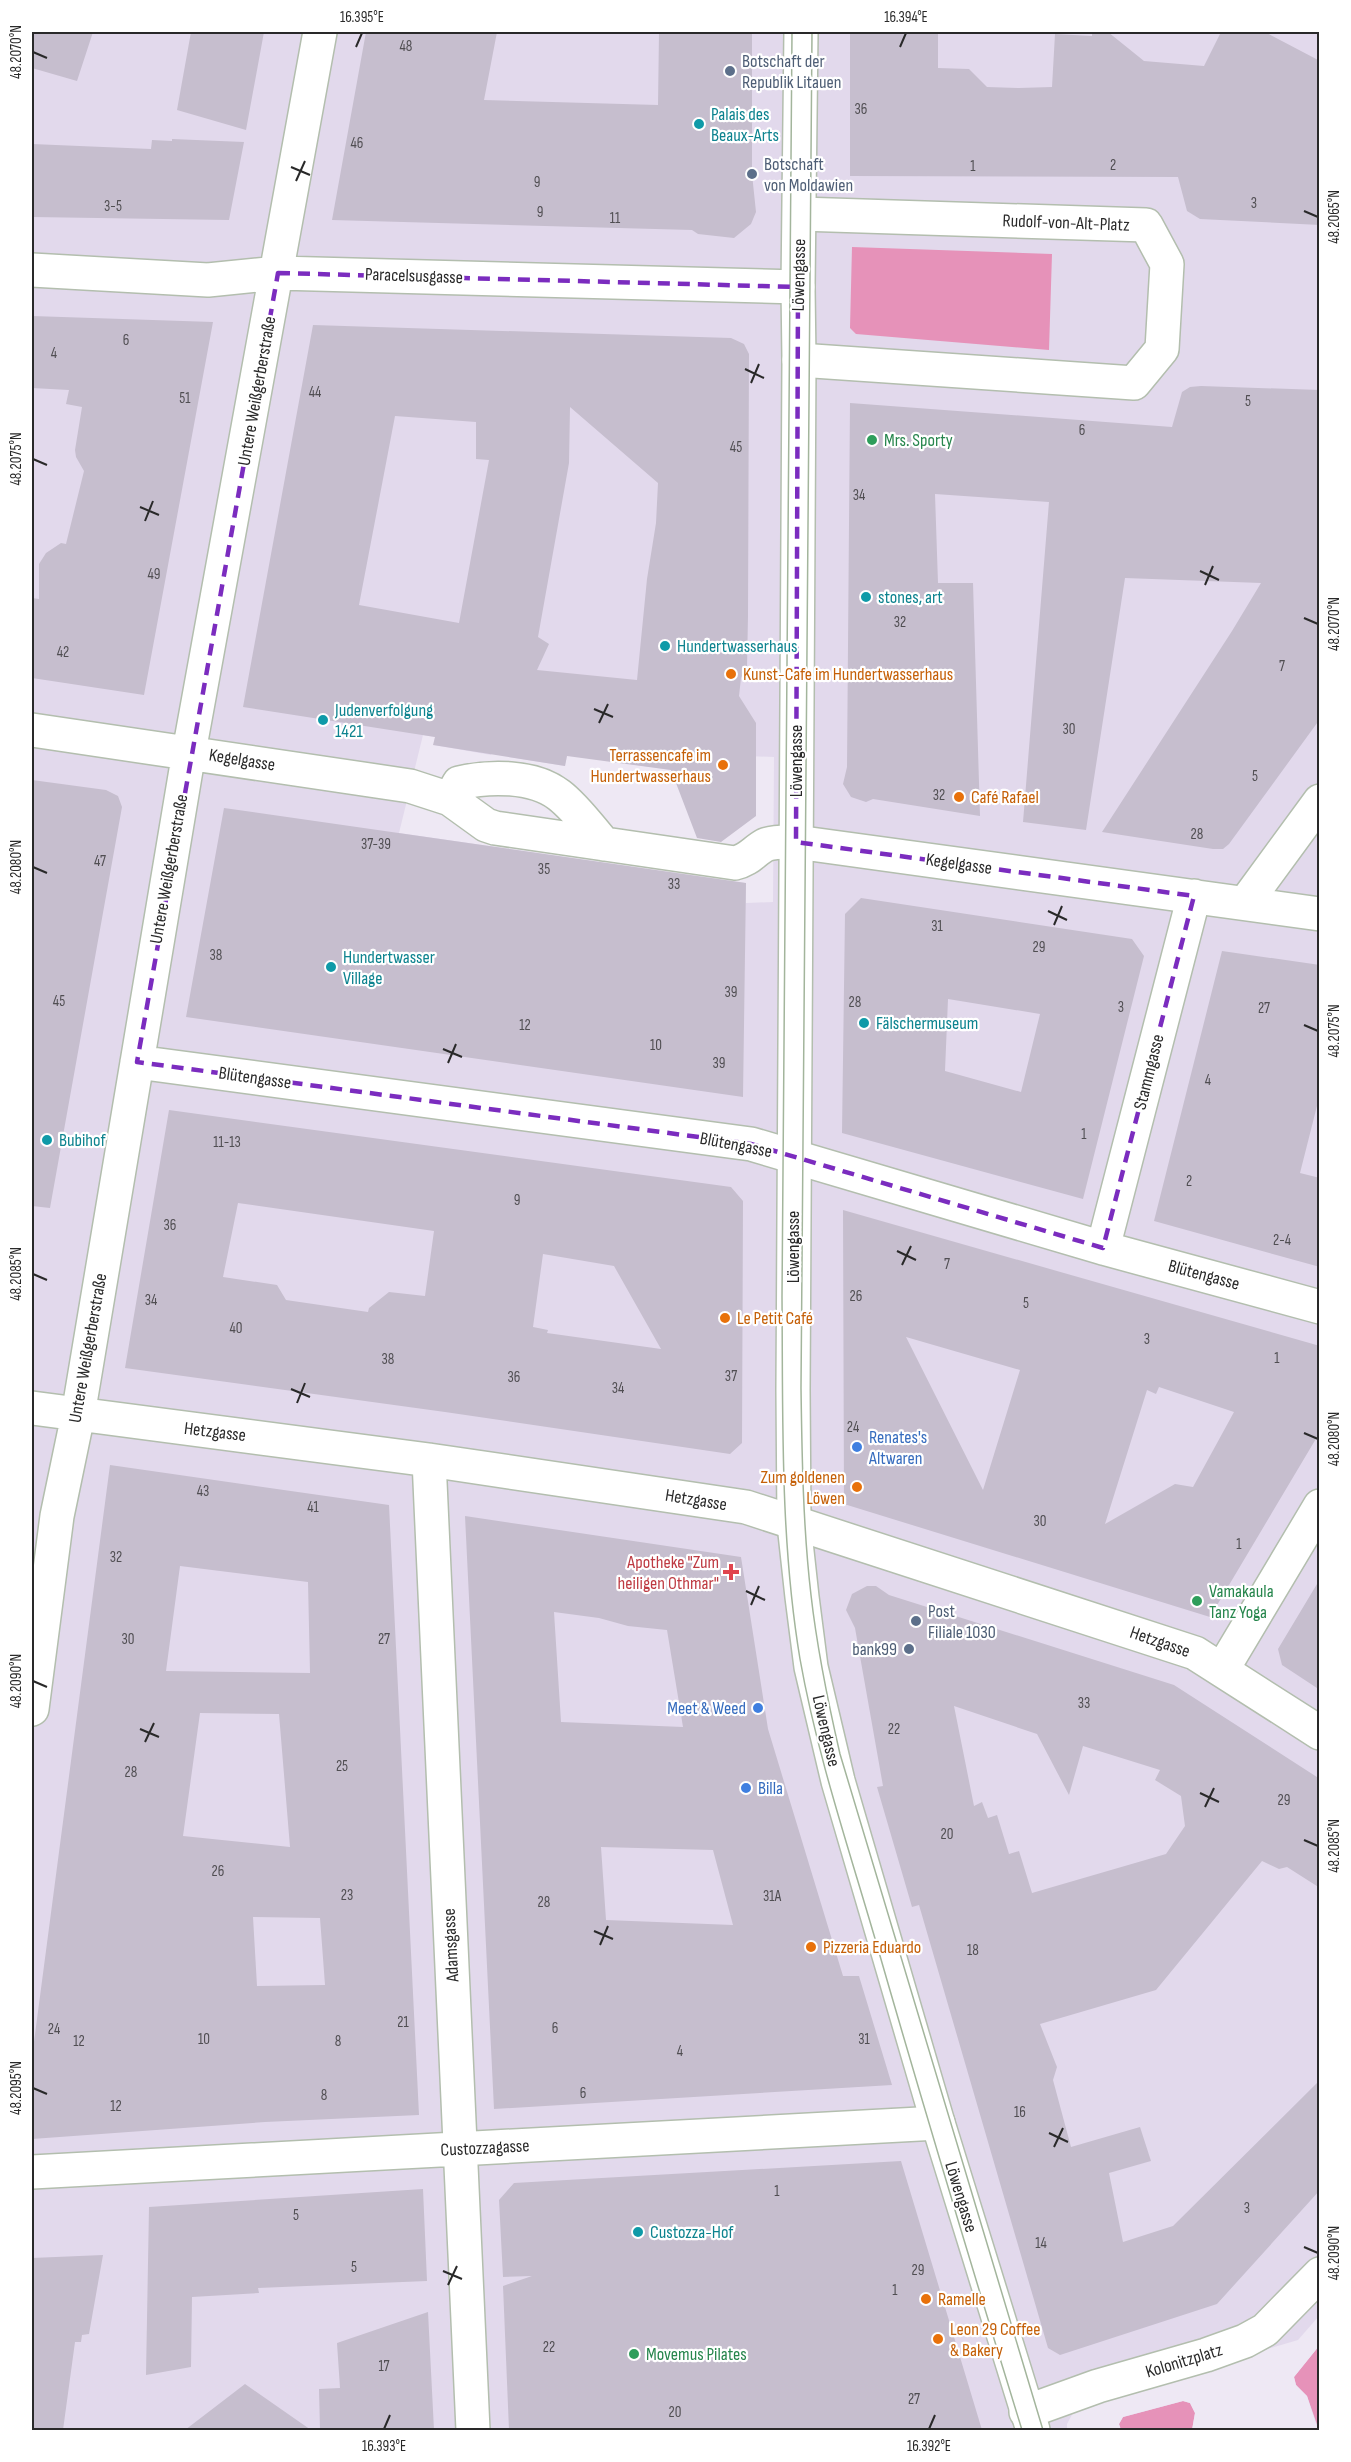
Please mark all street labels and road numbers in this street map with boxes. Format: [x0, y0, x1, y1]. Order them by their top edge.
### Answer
street label: Rudolf-von-Alt-Platz [1002, 210, 1130, 236]
street label: Löwengasse [788, 238, 810, 312]
street label: Paracelsusgasse [365, 264, 463, 288]
street label: Untere Weißgerberstraße [234, 315, 280, 467]
street label: Löwengasse [786, 725, 807, 797]
street label: Kegelgasse [207, 744, 277, 776]
street label: Untere Weißgerberstraße [146, 793, 192, 945]
street label: Kegelgasse [925, 849, 993, 879]
street label: Stammgasse [1129, 1032, 1169, 1112]
street label: Blütengasse [217, 1063, 293, 1093]
street label: Blütengasse [698, 1128, 774, 1162]
street label: Löwengasse [783, 1211, 804, 1283]
street label: Blütengasse [1166, 1255, 1242, 1295]
street label: Untere Weißgerberstraße [65, 1272, 111, 1424]
street label: Hetzgasse [183, 1418, 247, 1446]
street label: Hetzgasse [664, 1485, 728, 1515]
street label: Hetzgasse [1127, 1622, 1193, 1662]
street label: Löwengasse [808, 1693, 844, 1769]
street label: Adamsgasse [439, 1908, 463, 1983]
street label: Custozzagasse [440, 2135, 530, 2161]
street label: Löwengasse [940, 2159, 982, 2235]
street label: Kolonitzplatz [1143, 2339, 1225, 2383]

